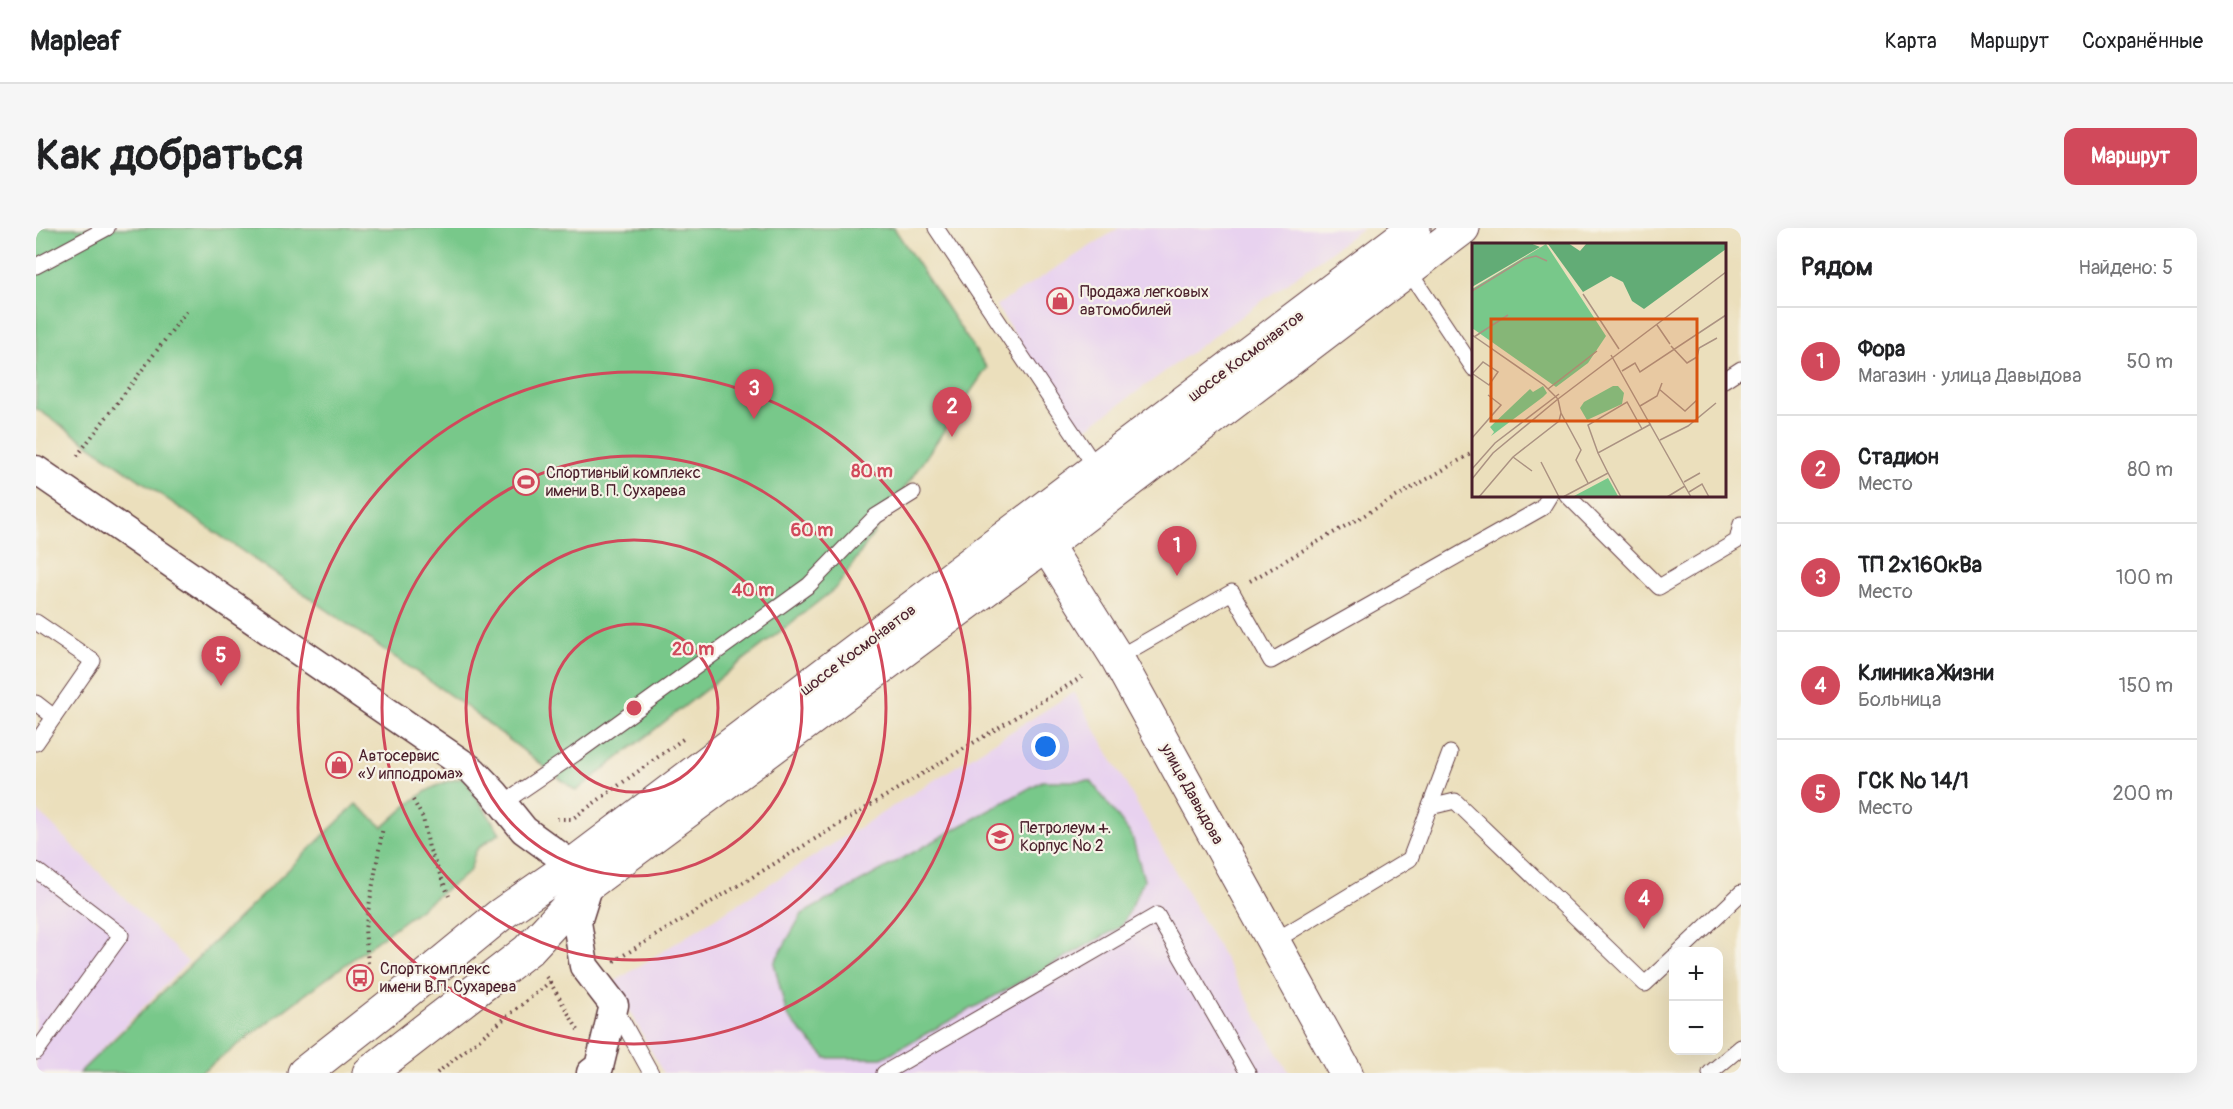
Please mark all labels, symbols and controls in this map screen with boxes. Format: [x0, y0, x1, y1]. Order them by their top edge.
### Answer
text: Mapleaf [30, 24, 121, 59]
text: Карта [1885, 28, 1937, 55]
text: Маршрут [1970, 28, 2049, 55]
text: Сохранённые [2082, 28, 2203, 55]
button: Маршрут [2064, 128, 2197, 185]
text: Как добраться [36, 130, 303, 182]
inset map [1472, 243, 1726, 496]
text: Рядом [1801, 251, 1873, 283]
text: Найдено: 5 [2078, 255, 2173, 280]
place label: Продажа легковых автомобилей [1080, 282, 1209, 320]
shop icon: Продажа легковых автомобилей [1045, 286, 1075, 316]
street label: шоссе Космонавтов [1184, 306, 1308, 406]
text: Фора [1858, 335, 1905, 363]
text: 1 [1817, 349, 1824, 374]
text: 50 m [2126, 349, 2173, 374]
text: Магазин · улица Давыдова [1858, 363, 2082, 388]
pin: 3 [734, 370, 774, 419]
pin: 2 [932, 388, 972, 437]
text: Стадион [1858, 443, 1939, 471]
text: 2 [1815, 457, 1826, 482]
text: 80 m [2127, 457, 2173, 482]
text: 80 m [851, 460, 893, 483]
place label: Спортивный комплекс имени В. П. Сухарева [546, 463, 701, 501]
sports icon: Спортивный комплекс имени В. П. Сухарева [511, 467, 541, 497]
text: Место [1858, 471, 1913, 496]
text: 60 m [791, 519, 833, 542]
pin: 1 [1158, 526, 1196, 576]
text: ТП 2х160кВа [1858, 551, 1982, 579]
text: 3 [1815, 565, 1826, 590]
text: 100 m [2116, 565, 2173, 590]
text: 40 m [732, 579, 774, 602]
text: Место [1858, 579, 1913, 604]
street label: шоссе Космонавтов [796, 600, 920, 700]
pin: 5 [202, 636, 240, 686]
text: 20 m [672, 638, 714, 661]
text: Клиника Жизни [1858, 659, 1994, 687]
text: 4 [1815, 673, 1826, 698]
text: 150 m [2119, 673, 2173, 698]
text: Больница [1858, 687, 1941, 712]
centre of rings [624, 698, 644, 718]
your location [1031, 732, 1060, 761]
street label: улица Давыдова [1156, 739, 1228, 848]
place label: Автосервис «У ипподрома» [358, 746, 463, 784]
shop icon: Автосервис «У ипподрома» [324, 750, 354, 780]
text: ГСК № 14/1 [1858, 767, 1969, 795]
text: 5 [1815, 781, 1826, 806]
text: 200 m [2112, 781, 2173, 806]
text: Место [1858, 795, 1913, 820]
place label: Петролеум +. Корпус № 2 [1020, 818, 1111, 856]
school or university icon: Петролеум +. Корпус № 2 [985, 822, 1015, 852]
pin: 4 [1624, 880, 1664, 929]
map controls [1669, 947, 1723, 1055]
button: + [1669, 947, 1723, 1001]
place label: Спорткомплекс имени В.П. Сухарева [380, 959, 516, 997]
bus stop icon: Спорткомплекс имени В.П. Сухарева [345, 963, 375, 993]
button: − [1669, 1001, 1723, 1055]

